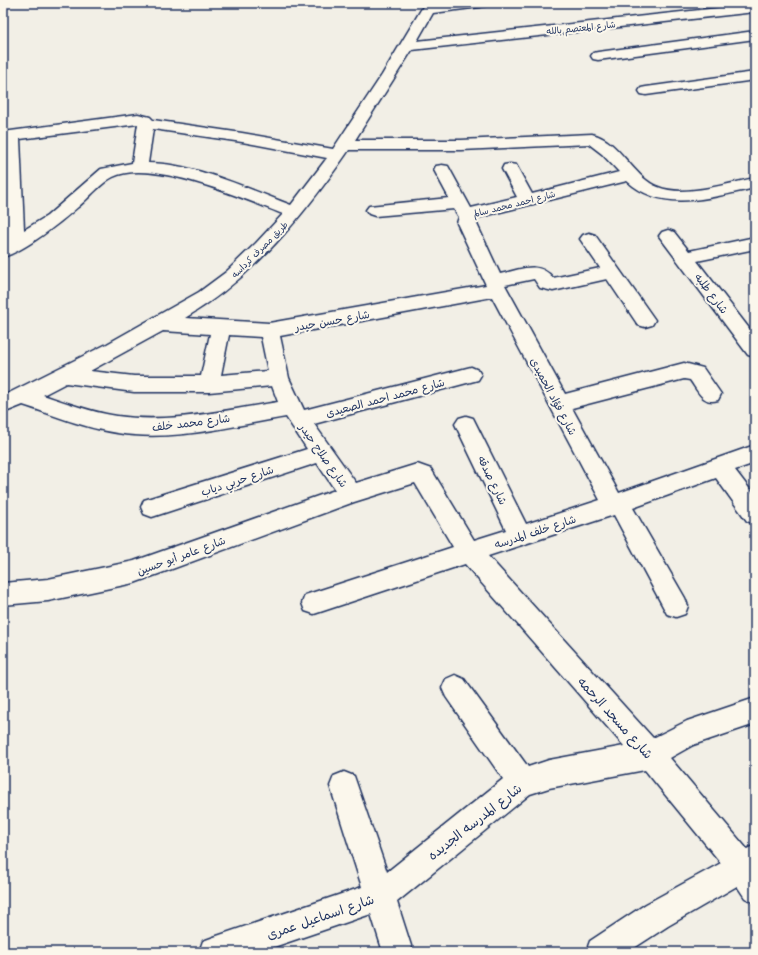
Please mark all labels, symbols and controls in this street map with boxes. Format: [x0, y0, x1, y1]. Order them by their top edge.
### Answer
street label: شارع المعتصم بالله [546, 16, 616, 39]
street label: شارع احمد محمد سالم [471, 186, 557, 221]
street label: طريق مصرف كرداسه [227, 217, 291, 281]
street label: شارع طلبه [690, 269, 733, 317]
street label: شارع حسن حيدر [292, 305, 371, 336]
street label: شارع فؤاد الحميدى [526, 354, 582, 438]
street label: شارع محمد احمد الصعيدى [324, 373, 447, 422]
street label: شارع محمد خلف [151, 409, 231, 436]
street label: شارع صلاح حيدر [294, 419, 352, 491]
street label: شارع صدقه [473, 453, 512, 508]
street label: شارع حربي دياب [199, 460, 276, 503]
street label: شارع خلف المدرسه [492, 510, 578, 553]
street label: شارع عامر أبو حسين [134, 531, 228, 580]
street label: شارع مسجد الرحمه [573, 672, 658, 763]
street label: شارع المدرسه الجديده [423, 778, 526, 865]
street label: شارع اسماعيل عمرى [264, 889, 377, 944]

